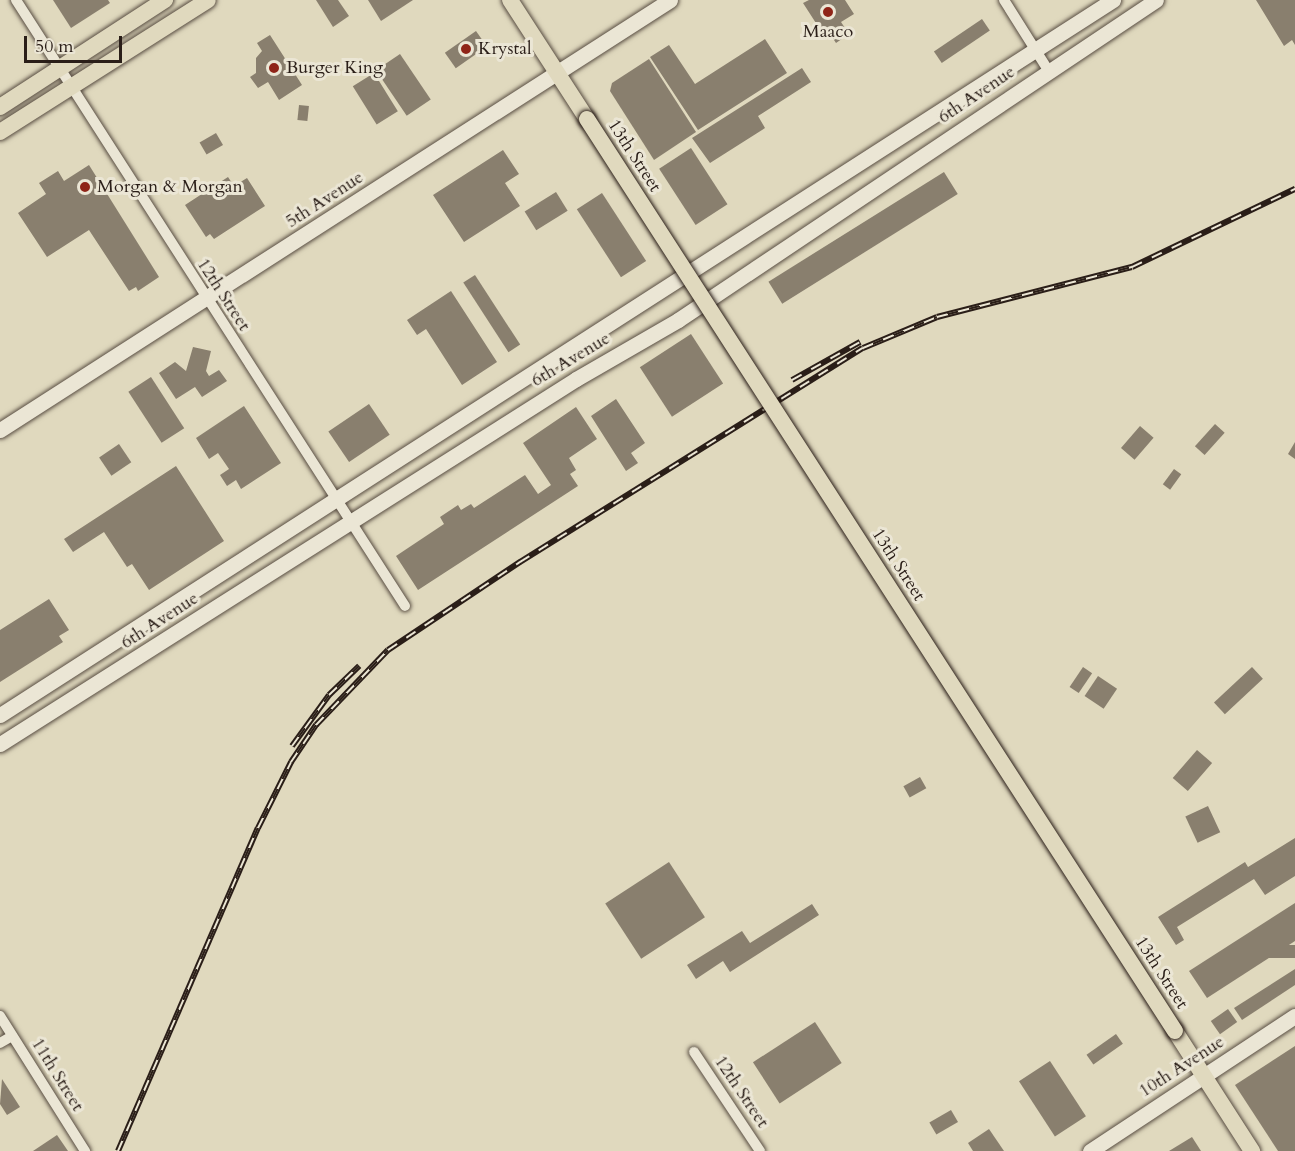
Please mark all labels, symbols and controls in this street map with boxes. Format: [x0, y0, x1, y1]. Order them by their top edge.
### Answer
marker: Maaco [821, 5, 835, 19]
place label: Maaco [803, 21, 853, 43]
scale bar [27, 24, 124, 62]
text: 50 m [35, 34, 74, 59]
place label: Krystal [478, 38, 532, 60]
marker: Krystal [459, 42, 473, 56]
place label: Burger King [286, 57, 383, 79]
marker: Burger King [267, 61, 281, 75]
street label: 6th Avenue [934, 61, 1020, 129]
street label: 13th Street [603, 116, 665, 196]
street label: 5th Avenue [282, 167, 368, 233]
place label: Morgan & Morgan [97, 176, 243, 198]
marker: Morgan & Morgan [78, 180, 92, 194]
street label: 12th Street [192, 255, 254, 335]
street label: 6th Avenue [528, 328, 614, 392]
street label: 13th Street [867, 525, 929, 605]
street label: 6th Avenue [117, 588, 203, 654]
street label: 13th Street [1130, 933, 1192, 1013]
street label: 10th Avenue [1135, 1031, 1229, 1103]
street label: 11th Street [26, 1034, 88, 1116]
street label: 12th Street [709, 1052, 773, 1132]

